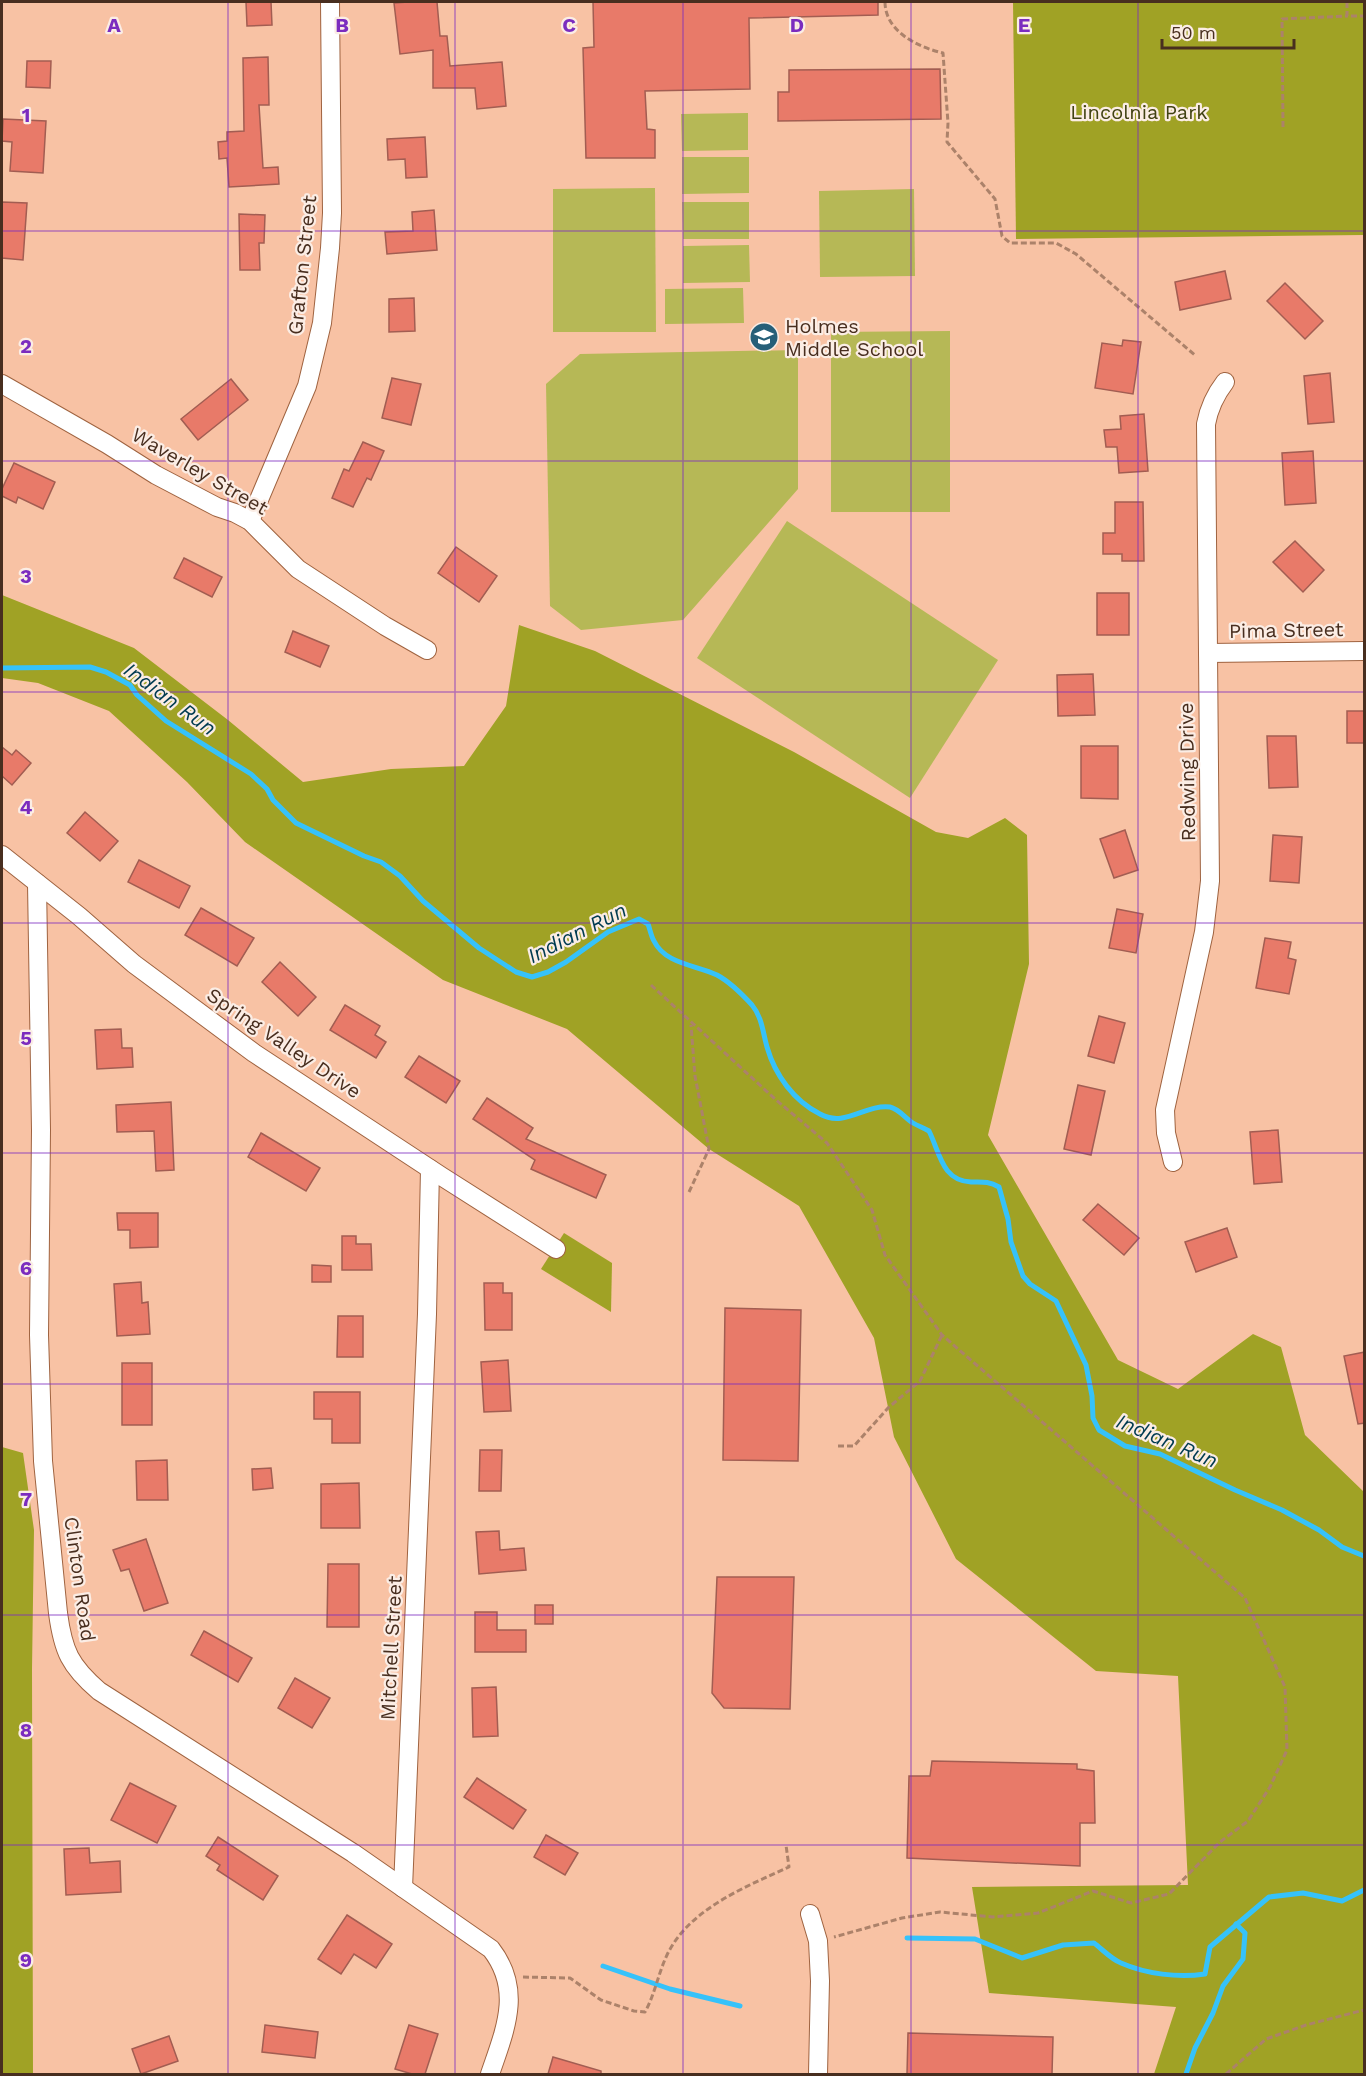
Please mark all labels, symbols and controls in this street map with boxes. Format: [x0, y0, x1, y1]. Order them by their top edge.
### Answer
scale bar [1162, 12, 1294, 50]
text: A [107, 13, 121, 37]
text: B [335, 13, 349, 37]
text: C [562, 13, 576, 37]
text: D [790, 13, 804, 37]
text: E [1018, 13, 1030, 37]
text: 50 m [1171, 22, 1216, 43]
park label: Lincolnia Park [1070, 100, 1208, 124]
text: 1 [22, 103, 30, 127]
street label: Grafton Street [283, 193, 321, 336]
place label: Holmes Middle School [785, 314, 923, 361]
school or university icon: Holmes Middle School [748, 321, 780, 353]
text: 2 [20, 334, 32, 358]
street label: Waverley Street [128, 422, 273, 520]
text: 3 [20, 564, 32, 588]
street label: Pima Street [1229, 617, 1344, 643]
water label: Indian Run [119, 657, 221, 740]
street label: Redwing Drive [1174, 702, 1200, 842]
text: 4 [20, 795, 33, 819]
water label: Indian Run [523, 897, 630, 968]
street label: Spring Valley Drive [202, 983, 366, 1103]
text: 5 [20, 1026, 32, 1050]
text: 6 [20, 1256, 32, 1280]
water label: Indian Run [1113, 1408, 1222, 1473]
text: 7 [20, 1487, 32, 1511]
street label: Clinton Road [59, 1515, 101, 1643]
street label: Mitchell Street [375, 1575, 407, 1721]
text: 8 [20, 1718, 32, 1742]
text: 9 [20, 1948, 32, 1972]

